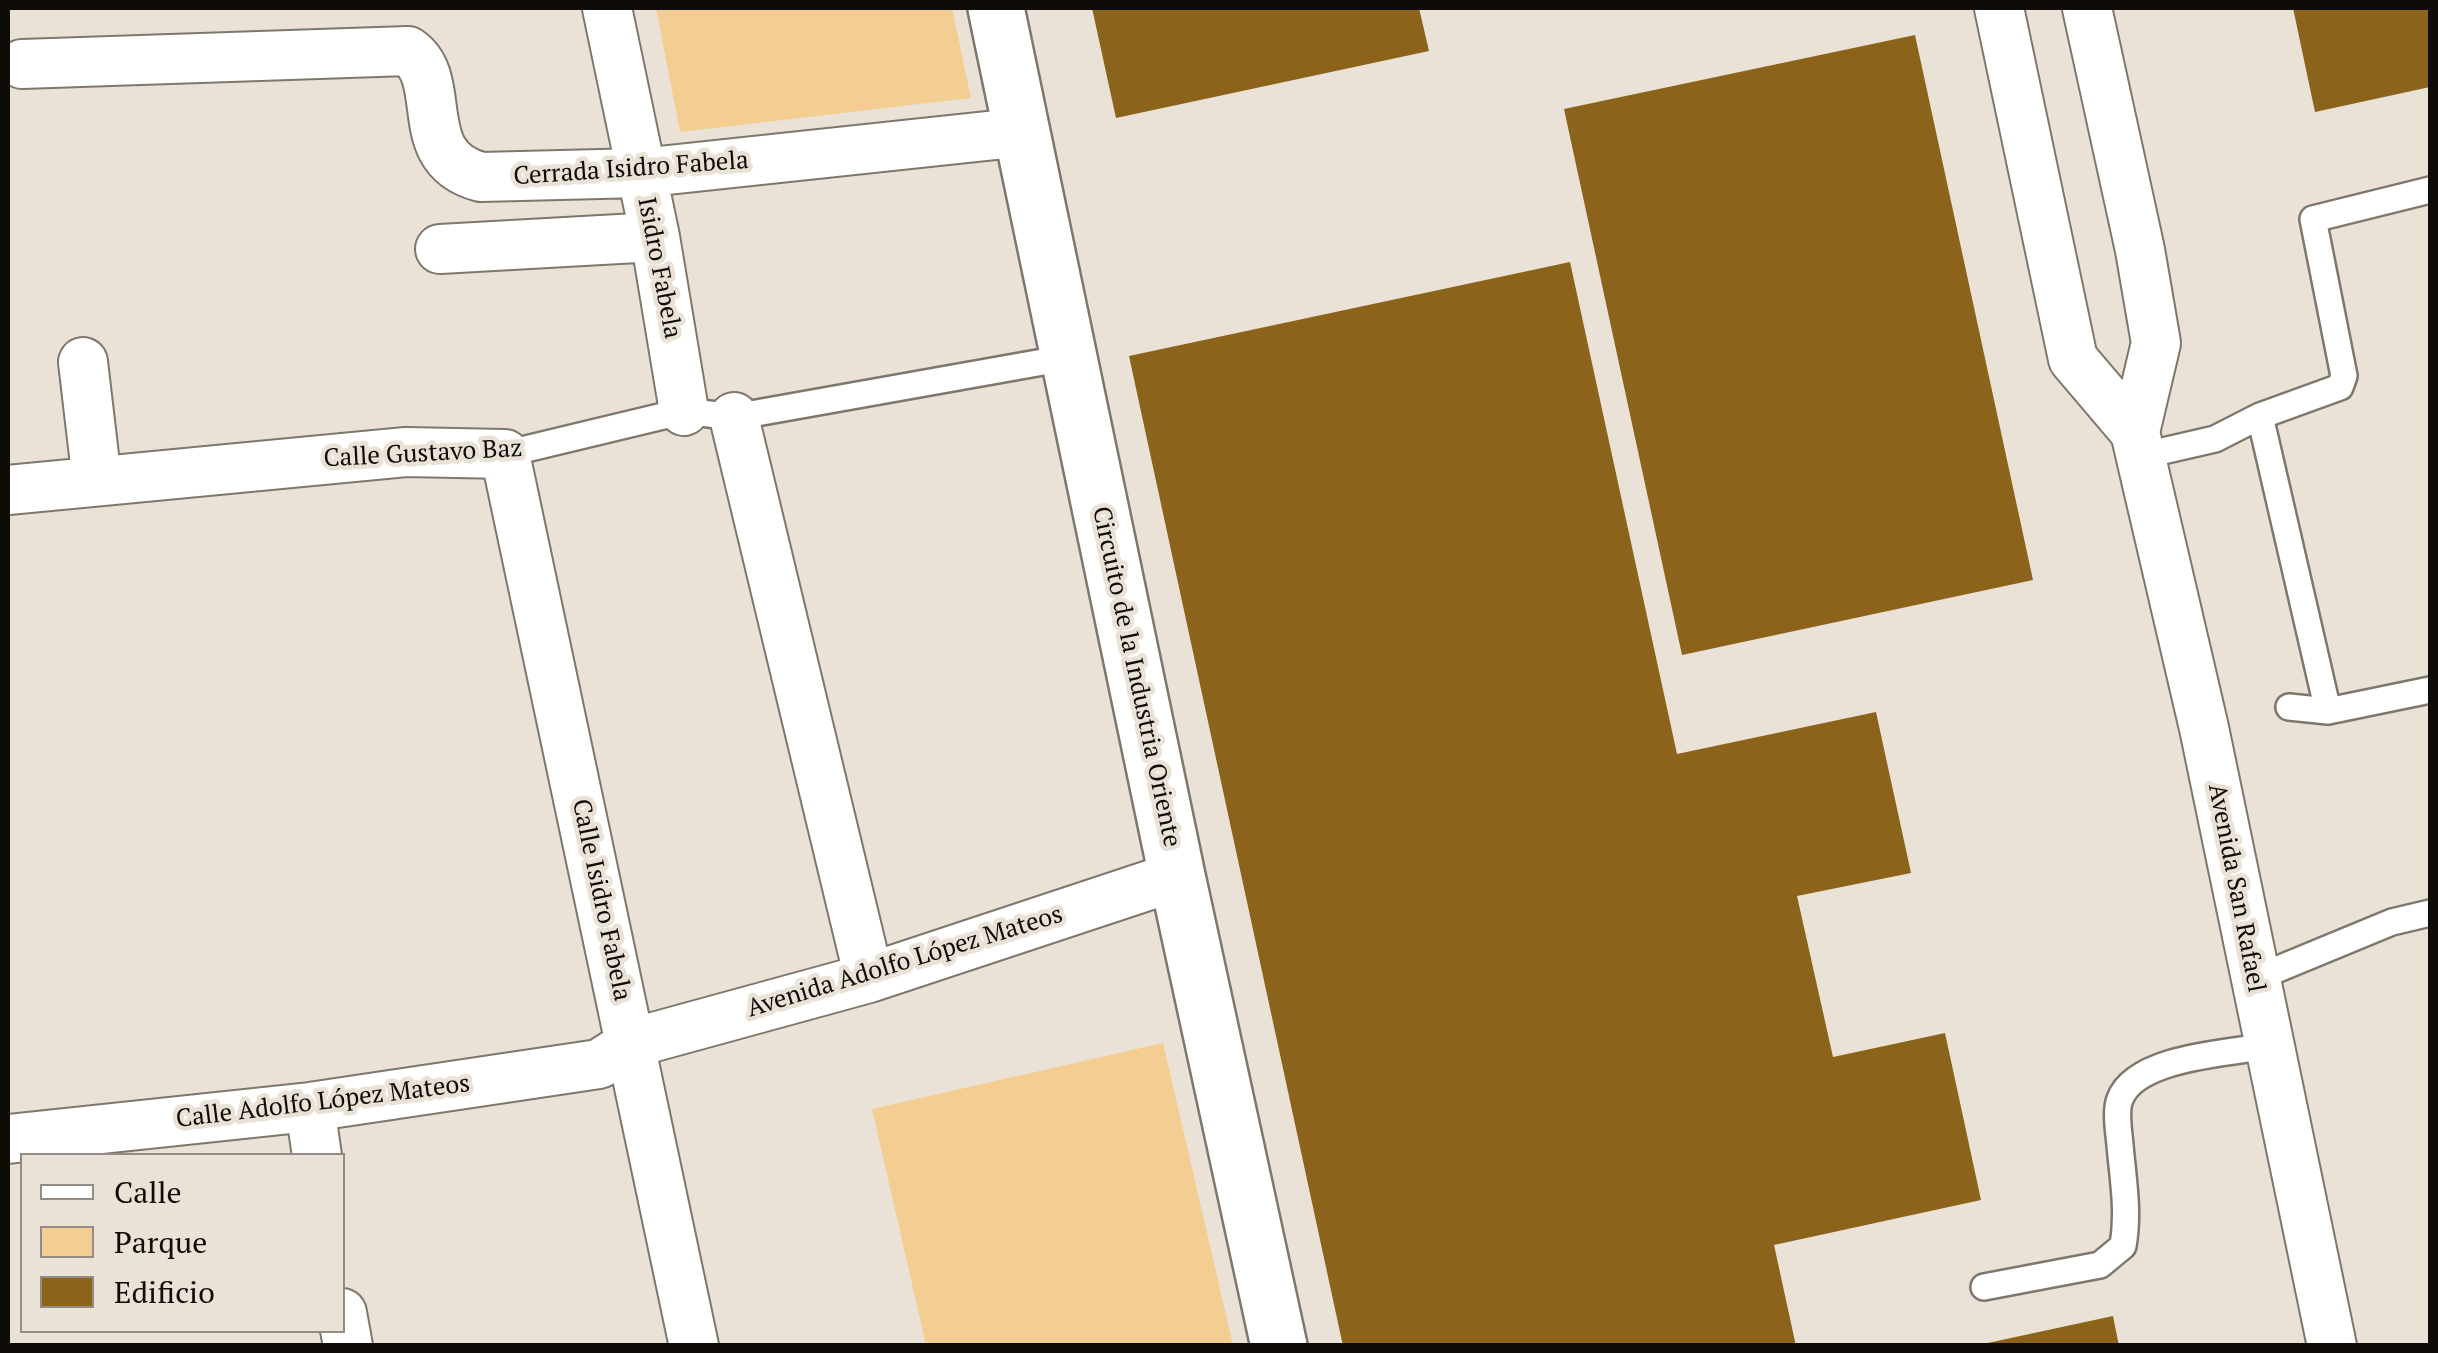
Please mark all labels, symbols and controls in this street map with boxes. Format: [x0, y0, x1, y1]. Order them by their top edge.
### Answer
street label: Cerrada Isidro Fabela [512, 146, 750, 192]
street label: Isidro Fabela [631, 195, 687, 341]
street label: Calle Gustavo Baz [323, 434, 523, 474]
street label: Circuito de la Industria Oriente [1085, 504, 1187, 850]
street label: Avenida San Rafael [2201, 781, 2271, 995]
street label: Calle Isidro Fabela [565, 796, 637, 1004]
street label: Avenida Adolfo López Mateos [744, 900, 1066, 1024]
street label: Calle Adolfo López Mateos [174, 1069, 472, 1135]
legend [20, 1153, 345, 1333]
text: Calle [114, 1172, 182, 1212]
text: Parque [114, 1222, 207, 1262]
text: Edificio [114, 1272, 215, 1312]

